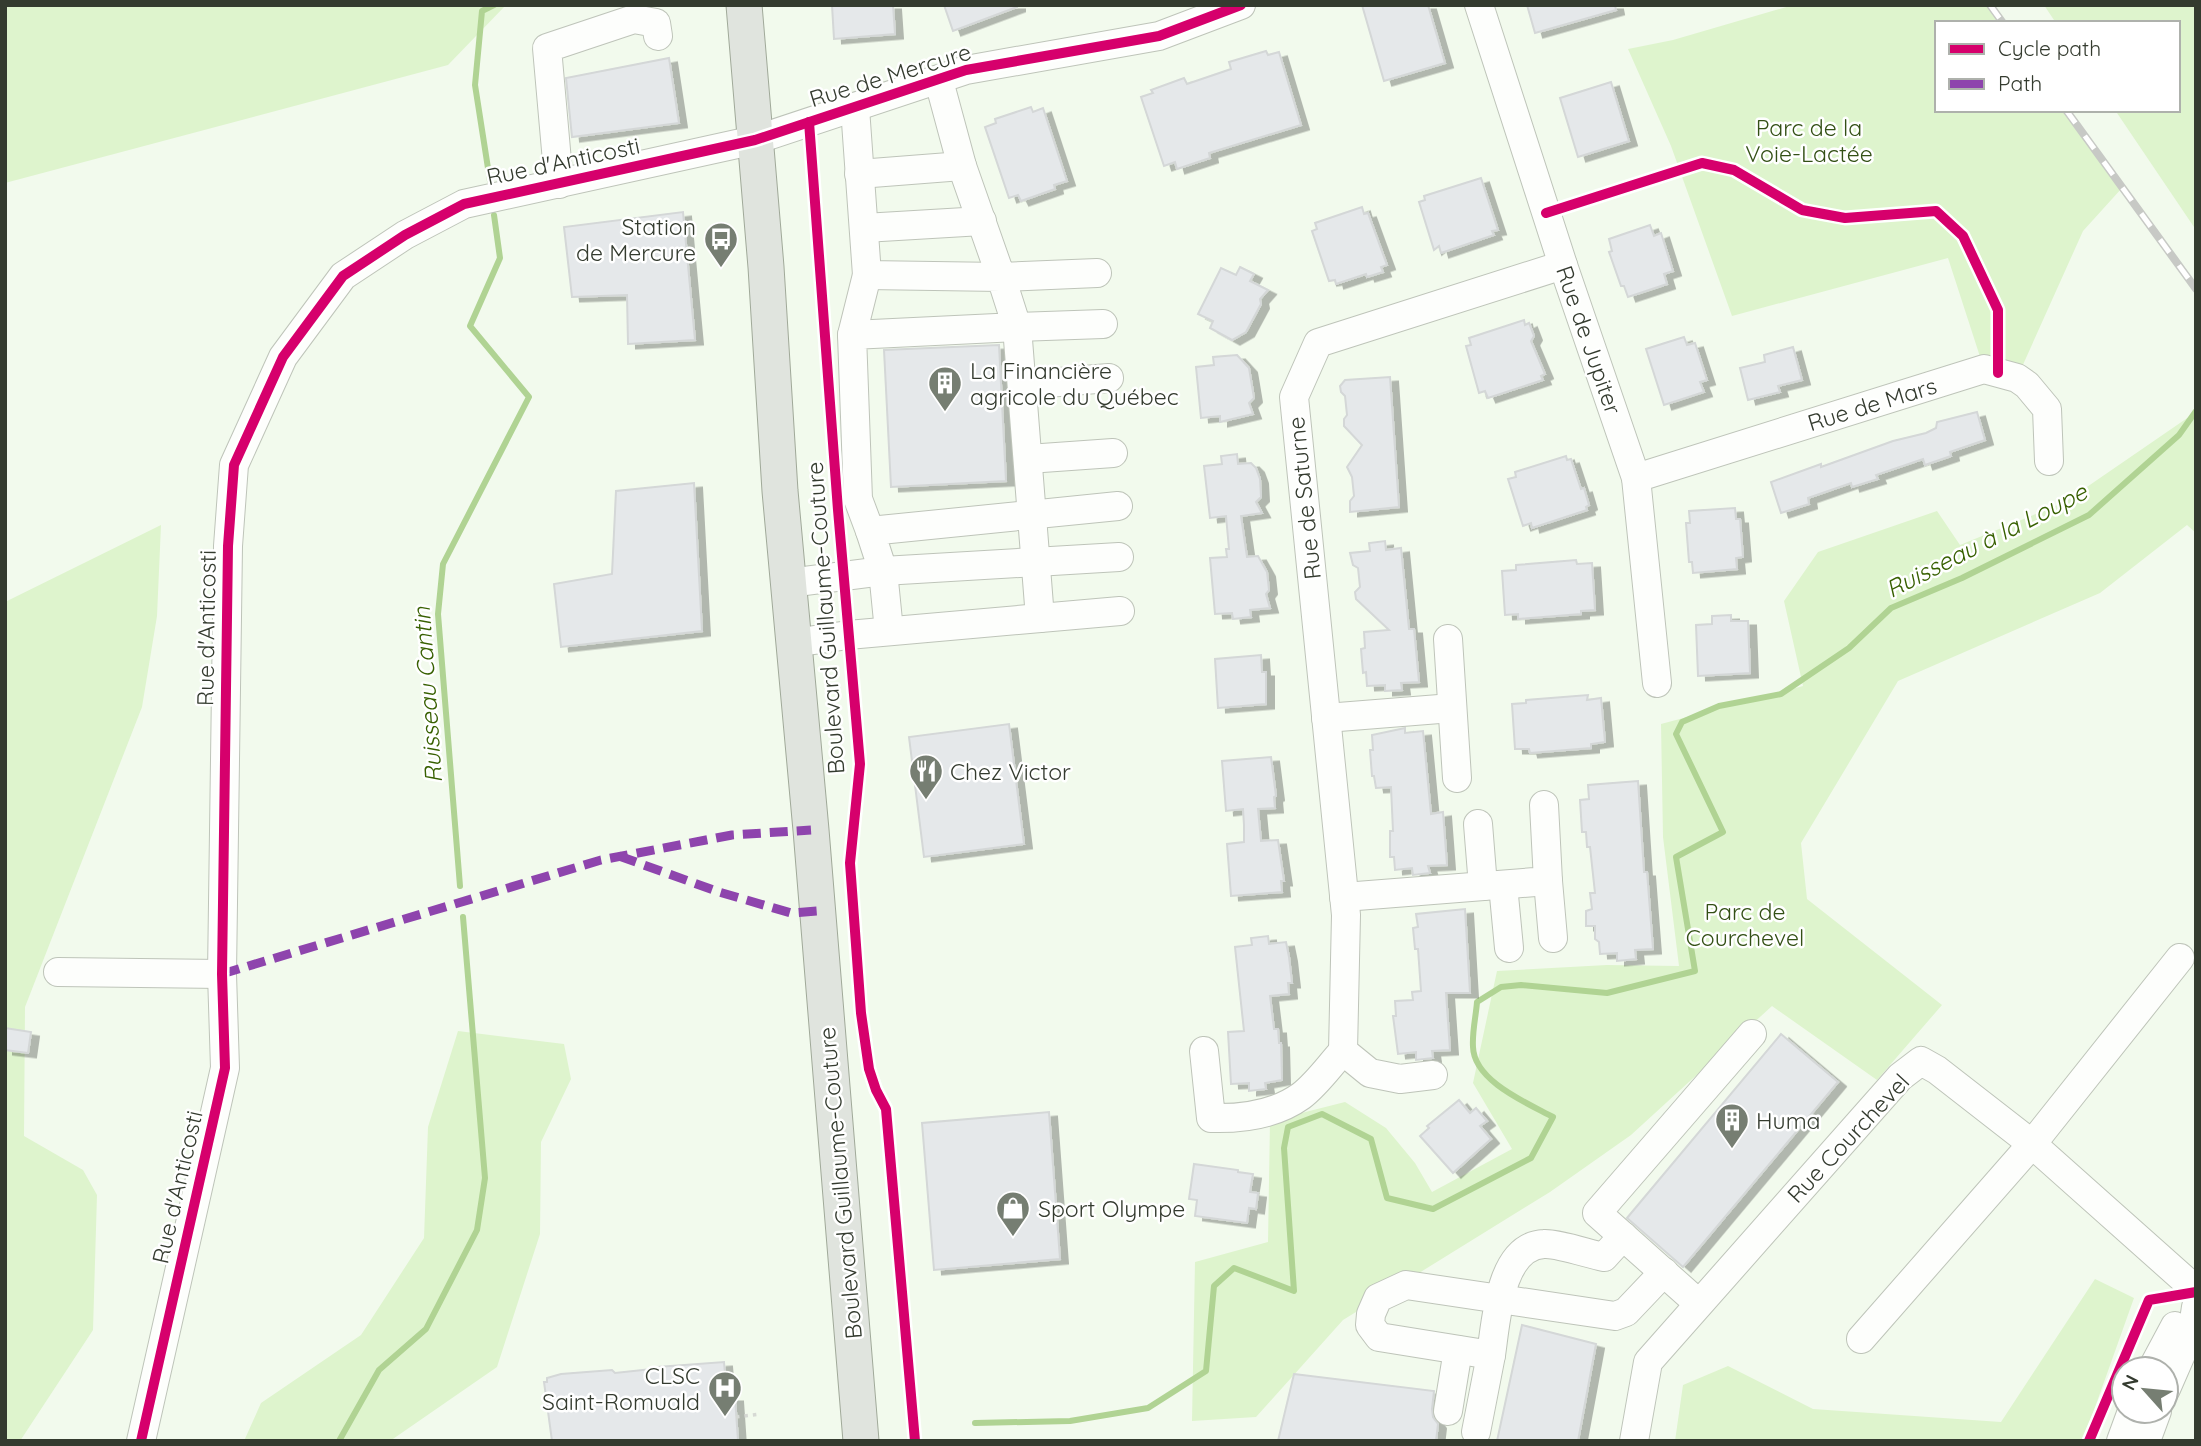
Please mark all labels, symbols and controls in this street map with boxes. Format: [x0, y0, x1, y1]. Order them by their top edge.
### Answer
legend [1935, 21, 2180, 112]
text: Cycle path [1998, 35, 2101, 61]
street label: Rue de Mercure [806, 37, 974, 113]
text: Path [1998, 70, 2042, 96]
park label: Parc de la Voie-Lactée [1745, 113, 1873, 168]
street label: Rue d'Anticosti [484, 131, 642, 191]
place label: Station de Mercure [576, 212, 696, 267]
bus stop icon: Station de Mercure [702, 220, 740, 269]
street label: Rue de Jupiter [1550, 262, 1628, 418]
place label: La Financière agricole du Québec [970, 356, 1179, 411]
building icon: La Financière agricole du Québec [926, 364, 964, 413]
street label: Rue de Mars [1804, 371, 1940, 437]
street label: Rue de Saturne [1281, 415, 1327, 581]
street label: Boulevard Guillaume-Couture [800, 461, 850, 775]
water label: Ruisseau à la Loupe [1880, 476, 2093, 604]
street label: Rue d'Anticosti [190, 550, 222, 706]
water label: Ruisseau Cantin [406, 605, 448, 784]
restaurant icon: Chez Victor [907, 752, 945, 801]
place label: Chez Victor [950, 757, 1071, 786]
park label: Parc de Courchevel [1686, 897, 1804, 952]
street label: Boulevard Guillaume-Couture [812, 1026, 868, 1340]
street label: Rue Courchevel [1781, 1067, 1915, 1209]
building icon: Huma [1713, 1101, 1751, 1150]
place label: Huma [1756, 1106, 1821, 1135]
street label: Rue d'Anticosti [145, 1108, 209, 1266]
shop icon: Sport Olympe [994, 1189, 1032, 1238]
place label: Sport Olympe [1038, 1194, 1185, 1223]
north arrow [2110, 1355, 2180, 1425]
place label: CLSC Saint-Romuald [542, 1361, 700, 1416]
hospital icon: CLSC Saint-Romuald [706, 1369, 744, 1418]
text: N [2116, 1371, 2144, 1394]

